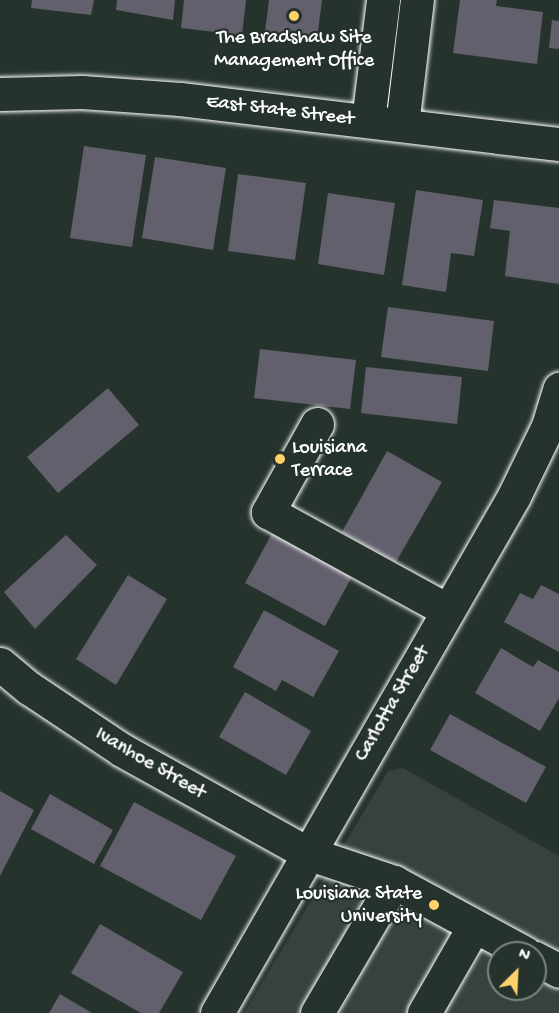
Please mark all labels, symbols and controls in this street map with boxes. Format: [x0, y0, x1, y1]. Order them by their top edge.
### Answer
marker: The Bradshaw Site Management Office [287, 9, 301, 23]
place label: The Bradshaw Site Management Office [214, 26, 374, 73]
street label: East State Street [205, 90, 355, 132]
place label: Louisiana Terrace [292, 436, 367, 483]
marker: Louisiana Terrace [273, 452, 287, 466]
street label: Carlotta Street [350, 642, 436, 766]
street label: Ivanhoe Street [90, 723, 210, 805]
place label: Louisiana State University [295, 882, 422, 929]
marker: Louisiana State University [427, 898, 441, 912]
north arrow [487, 941, 547, 1001]
text: N [515, 945, 532, 967]

